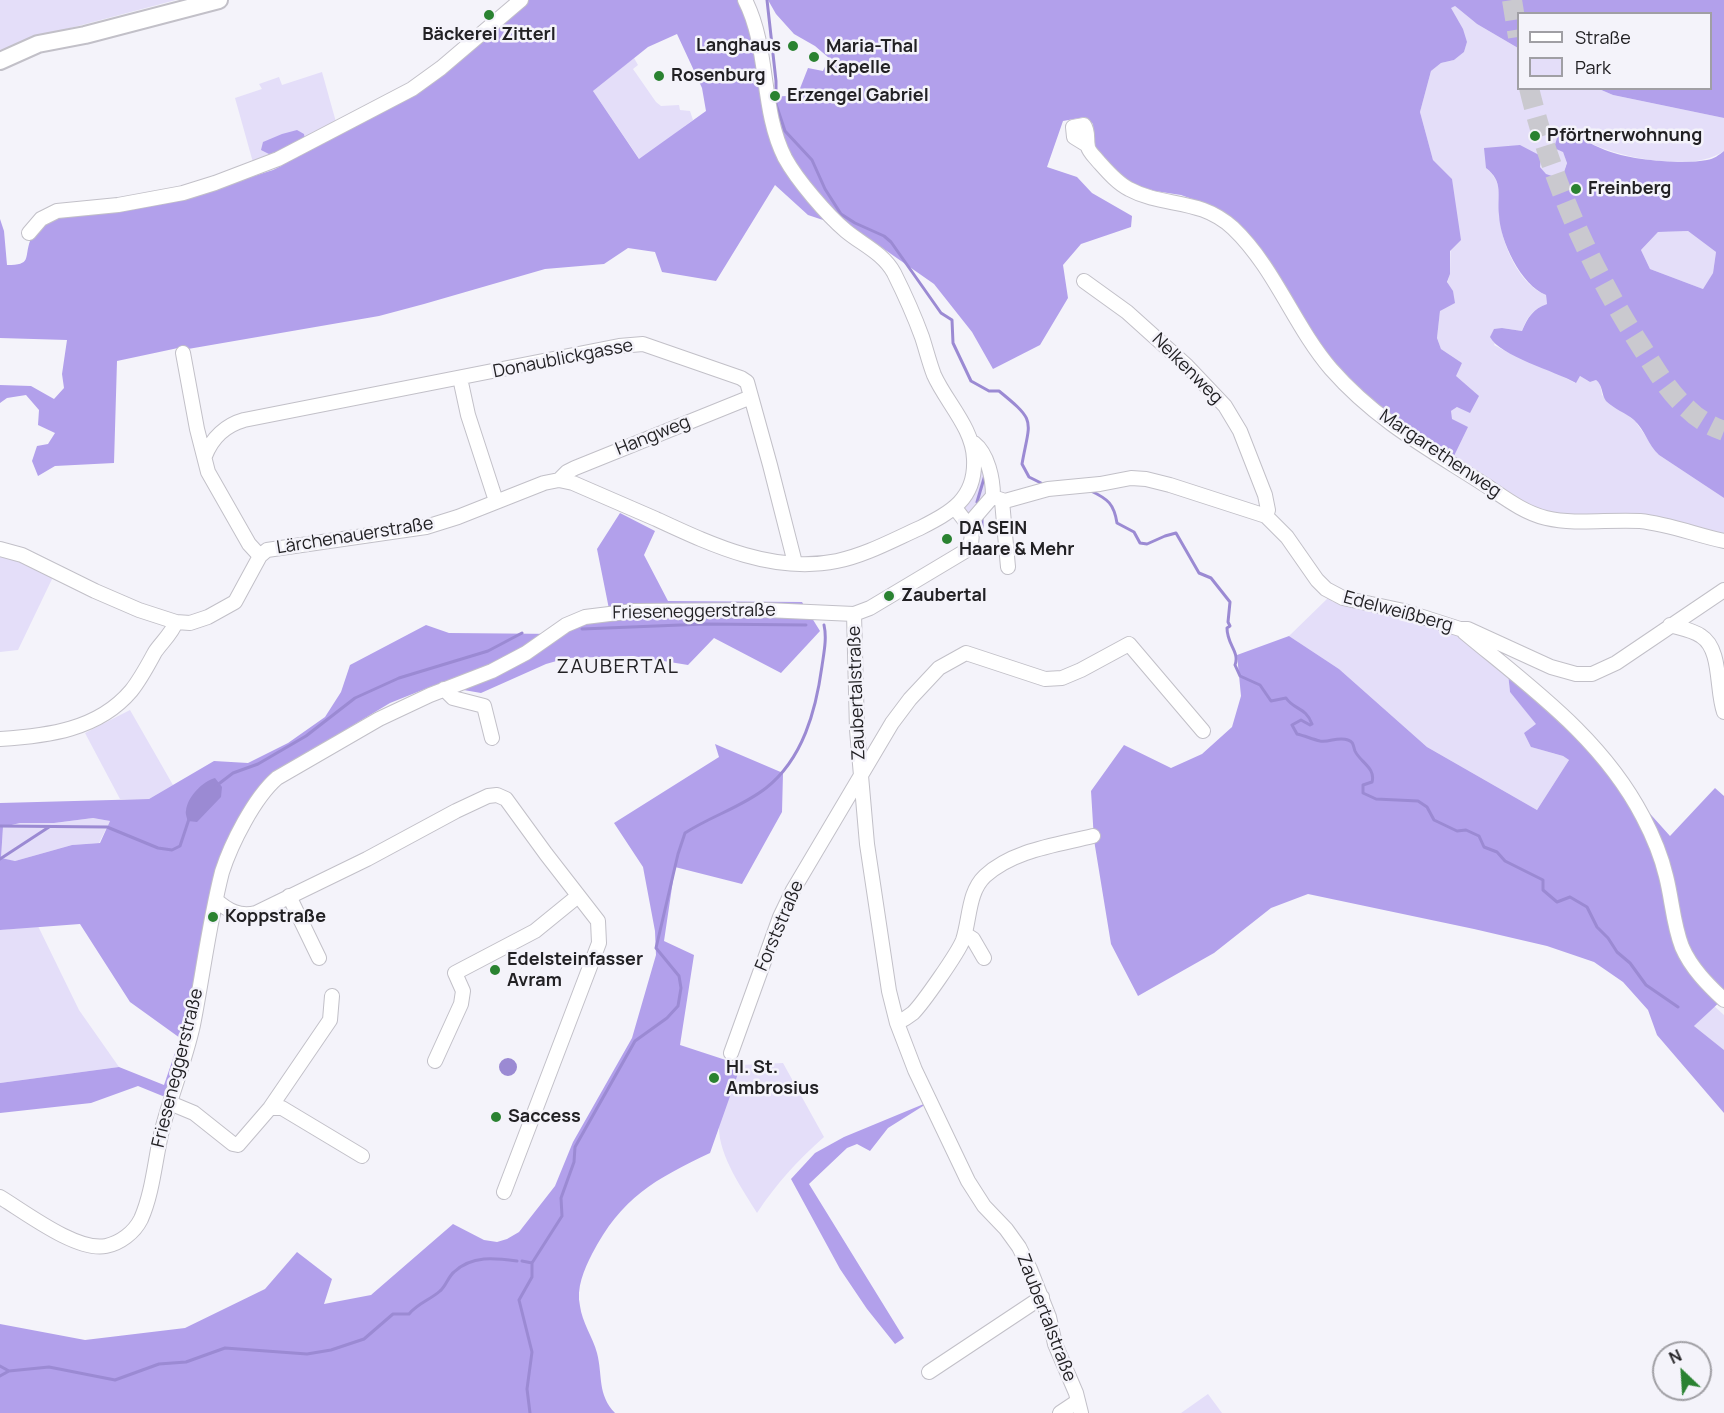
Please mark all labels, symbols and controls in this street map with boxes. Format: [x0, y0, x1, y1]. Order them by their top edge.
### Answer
marker: Bäckerei Zitterl [482, 8, 496, 22]
legend [1517, 12, 1712, 90]
place label: Bäckerei Zitterl [422, 24, 556, 46]
text: Straße [1575, 25, 1631, 49]
place label: Langhaus [696, 35, 781, 57]
place label: Maria-Thal Kapelle [826, 36, 918, 78]
marker: Langhaus [786, 39, 800, 53]
marker: Maria-Thal Kapelle [807, 50, 821, 64]
text: Park [1575, 55, 1611, 79]
place label: Rosenburg [671, 65, 766, 87]
marker: Rosenburg [652, 69, 666, 83]
place label: Erzengel Gabriel [787, 85, 929, 107]
marker: Erzengel Gabriel [768, 89, 782, 103]
place label: Pförtnerwohnung [1547, 125, 1702, 147]
marker: Pförtnerwohnung [1528, 129, 1542, 143]
place label: Freinberg [1588, 178, 1671, 200]
marker: Freinberg [1569, 182, 1583, 196]
street label: Nelkenweg [1147, 329, 1227, 409]
street label: Donaublickgasse [491, 335, 635, 383]
street label: Margarethenweg [1375, 405, 1505, 503]
street label: Hangweg [613, 411, 693, 461]
street label: Lärchenauerstraße [275, 513, 435, 559]
place label: DA SEIN Haare & Mehr [959, 518, 1074, 560]
marker: DA SEIN Haare & Mehr [940, 532, 954, 546]
place label: Zaubertal [901, 585, 987, 607]
street label: Edelweißberg [1341, 587, 1455, 637]
marker: Zaubertal [882, 589, 896, 603]
street label: Frieseneggerstraße [612, 600, 776, 624]
street label: Zaubertalstraße [844, 625, 870, 761]
district label: ZAUBERTAL [557, 655, 679, 679]
street label: Forststraße [751, 877, 809, 975]
place label: Koppstraße [225, 906, 326, 928]
marker: Koppstraße [206, 910, 220, 924]
place label: Edelsteinfasser Avram [507, 949, 643, 992]
marker: Edelsteinfasser Avram [488, 963, 502, 977]
street label: Frieseneggerstraße [148, 986, 208, 1150]
place label: Hl. St. Ambrosius [726, 1057, 819, 1100]
marker: Hl. St. Ambrosius [707, 1071, 721, 1085]
place label: Saccess [508, 1106, 581, 1128]
marker: Saccess [489, 1110, 503, 1124]
street label: Zaubertalstraße [1012, 1251, 1080, 1385]
north arrow [1652, 1341, 1712, 1401]
text: N [1665, 1344, 1685, 1369]

